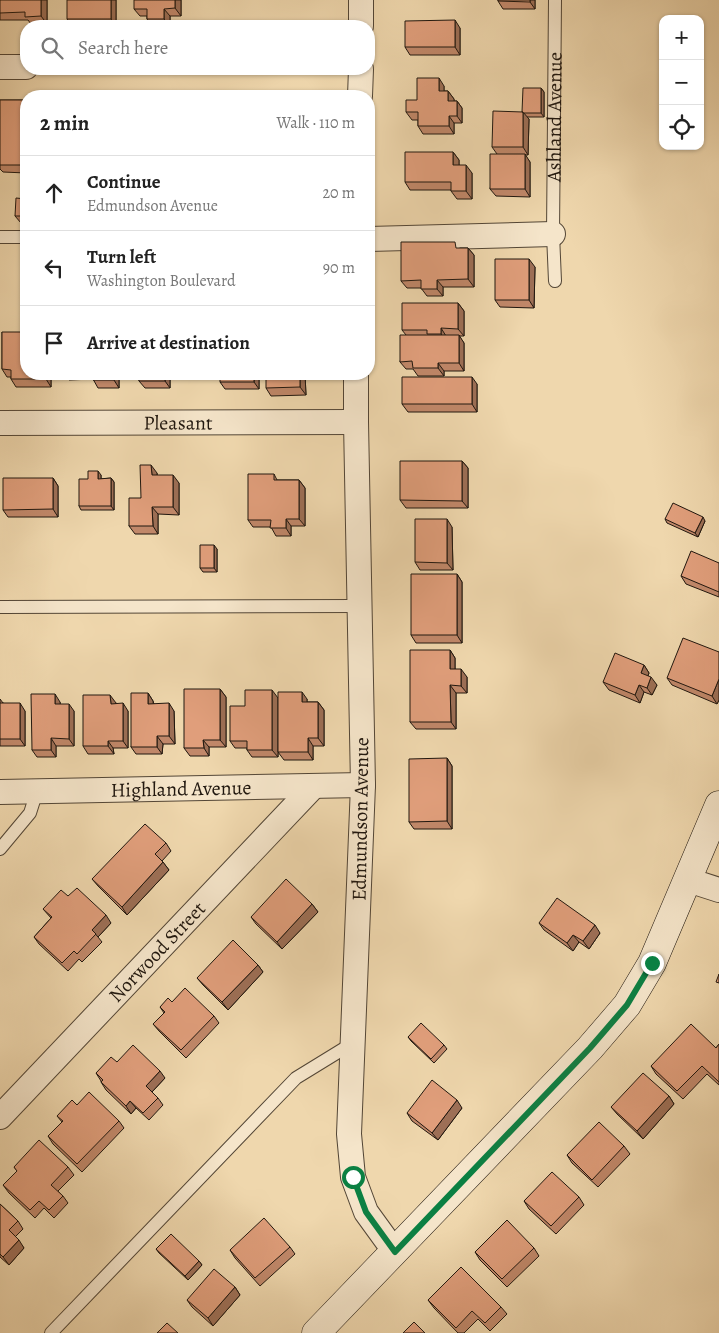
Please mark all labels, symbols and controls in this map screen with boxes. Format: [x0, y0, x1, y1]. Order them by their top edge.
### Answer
map controls [659, 15, 704, 150]
button: + [659, 15, 704, 60]
search box [20, 20, 375, 75]
icon: search [38, 34, 66, 62]
text: Search here [78, 35, 168, 61]
street label: Ashland Avenue [540, 52, 569, 183]
button: − [659, 60, 704, 105]
button: locate [659, 105, 704, 150]
text: 2 min [40, 109, 89, 137]
text: Walk · 110 m [277, 112, 355, 134]
text: Continue [87, 169, 161, 195]
icon: ahead [40, 179, 68, 207]
text: 20 m [322, 182, 355, 204]
text: Edmundson Avenue [87, 195, 218, 217]
text: Turn left [87, 244, 156, 270]
icon: left [40, 254, 68, 282]
text: 90 m [323, 257, 355, 279]
text: Washington Boulevard [87, 270, 236, 292]
icon: arrive [40, 329, 68, 357]
text: Arrive at destination [87, 330, 250, 356]
street label: Pleasant [143, 409, 213, 437]
street label: Edmundson Avenue [346, 737, 375, 901]
street label: Highland Avenue [110, 774, 252, 804]
street label: Norwood Street [103, 895, 212, 1008]
route end [641, 952, 664, 975]
route start [342, 1166, 365, 1189]

